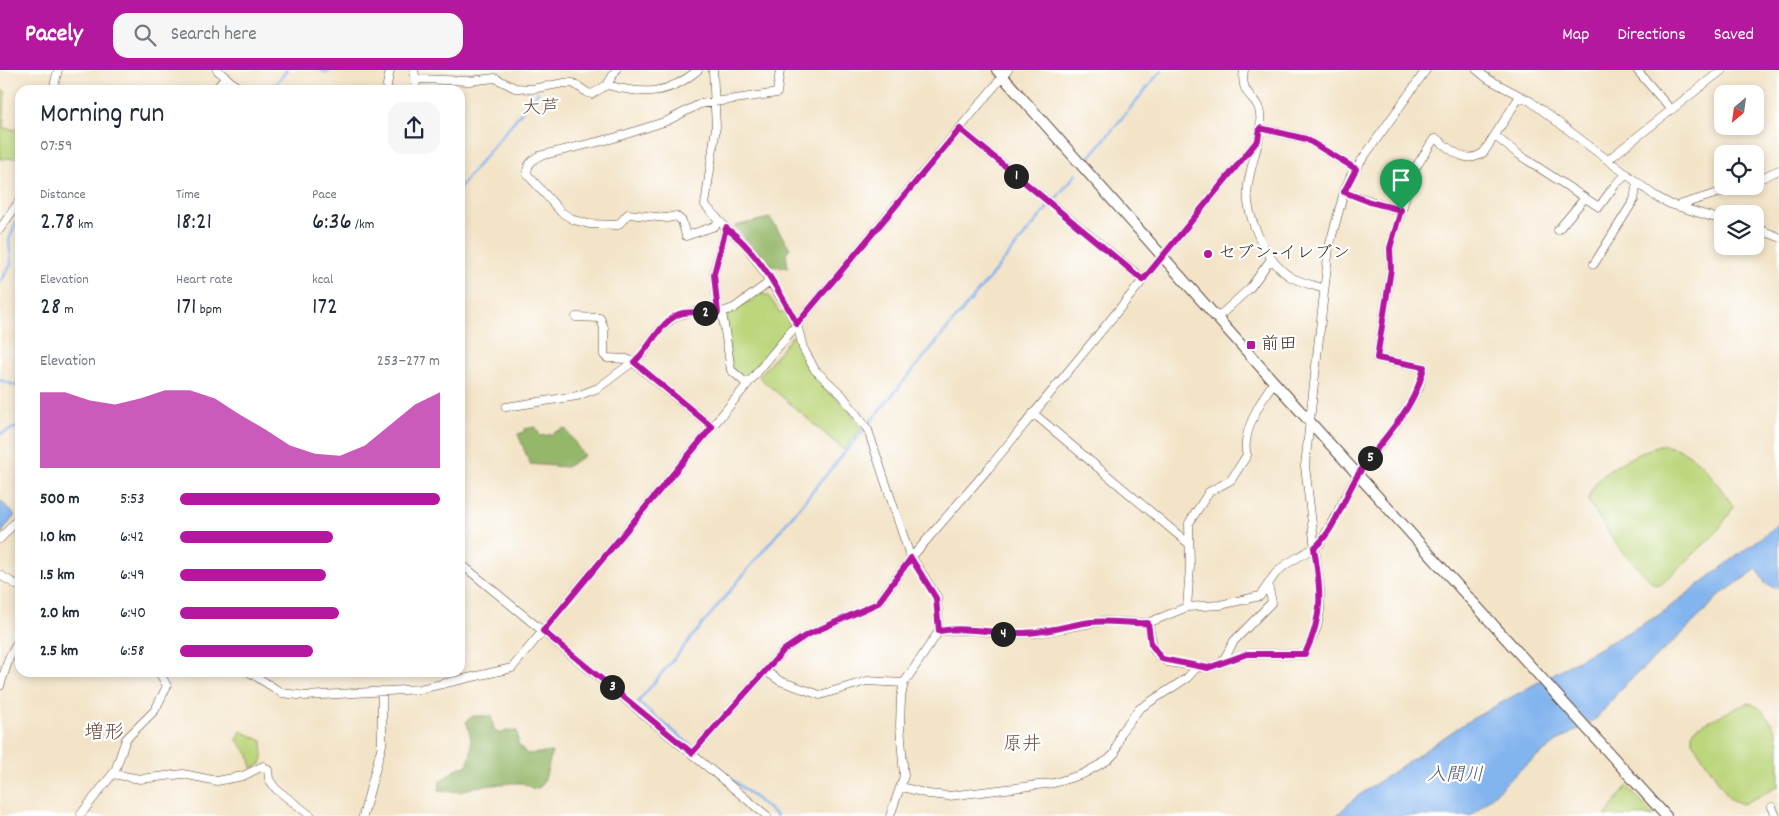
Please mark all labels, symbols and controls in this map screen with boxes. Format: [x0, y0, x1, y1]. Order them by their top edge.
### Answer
search box [113, 13, 463, 58]
text: Pacely [25, 18, 83, 52]
icon: search [131, 21, 159, 49]
text: Search here [171, 22, 257, 49]
text: Map [1562, 23, 1589, 48]
text: Directions [1617, 23, 1686, 48]
text: Saved [1714, 23, 1754, 48]
north arrow [1714, 85, 1764, 135]
map controls [1714, 85, 1764, 255]
text: Morning run [40, 96, 164, 136]
district label: 大芦 [522, 96, 560, 123]
button: share [388, 102, 440, 154]
text: 07:59 [40, 135, 72, 158]
button: locate [1714, 145, 1764, 195]
pin [1380, 159, 1422, 210]
pin: 1 [1004, 164, 1028, 188]
text: 1 [1015, 166, 1018, 186]
icon: arrive [1387, 166, 1415, 194]
text: Distance [40, 185, 86, 205]
text: Time [176, 185, 200, 205]
text: Pace [312, 185, 337, 205]
text: 2.78 [40, 205, 75, 241]
text: 18:21 [176, 205, 212, 241]
text: 6:36 [312, 205, 352, 241]
button: layers [1714, 205, 1764, 255]
text: km [75, 215, 93, 235]
text: /km [352, 215, 374, 235]
place label: セブン-イレブン [1218, 242, 1350, 267]
marker: セブン-イレブン [1202, 248, 1214, 260]
text: Elevation [40, 270, 89, 290]
text: Heart rate [176, 270, 233, 290]
text: kcal [312, 270, 333, 290]
text: 28 [40, 290, 61, 326]
text: 171 [176, 290, 197, 326]
text: 172 [312, 290, 338, 326]
text: m [61, 300, 74, 320]
text: bpm [197, 300, 222, 320]
pin: 2 [692, 300, 718, 326]
text: 2 [702, 303, 709, 323]
place label: 前田 [1261, 333, 1297, 358]
marker: 前田 [1245, 339, 1257, 351]
text: Elevation [40, 350, 96, 373]
text: 253–277 m [377, 350, 440, 373]
pin: 5 [1358, 446, 1382, 470]
text: 5 [1367, 448, 1374, 468]
text: 500 m [40, 488, 80, 511]
text: 5:53 [120, 488, 145, 511]
text: 1.0 km [40, 526, 76, 549]
text: 6:42 [120, 526, 144, 549]
text: 1.5 km [40, 564, 75, 587]
text: 6:49 [120, 564, 144, 587]
text: 2.0 km [40, 602, 80, 625]
text: 6:40 [120, 602, 146, 625]
pin: 4 [990, 622, 1016, 646]
text: 4 [1001, 624, 1006, 644]
text: 2.5 km [40, 640, 78, 663]
text: 6:58 [120, 640, 144, 663]
pin: 3 [600, 674, 624, 700]
text: 3 [609, 677, 616, 697]
district label: 増形 [84, 720, 124, 748]
district label: 原井 [1003, 732, 1041, 759]
water label: 入間川 [1426, 763, 1484, 790]

